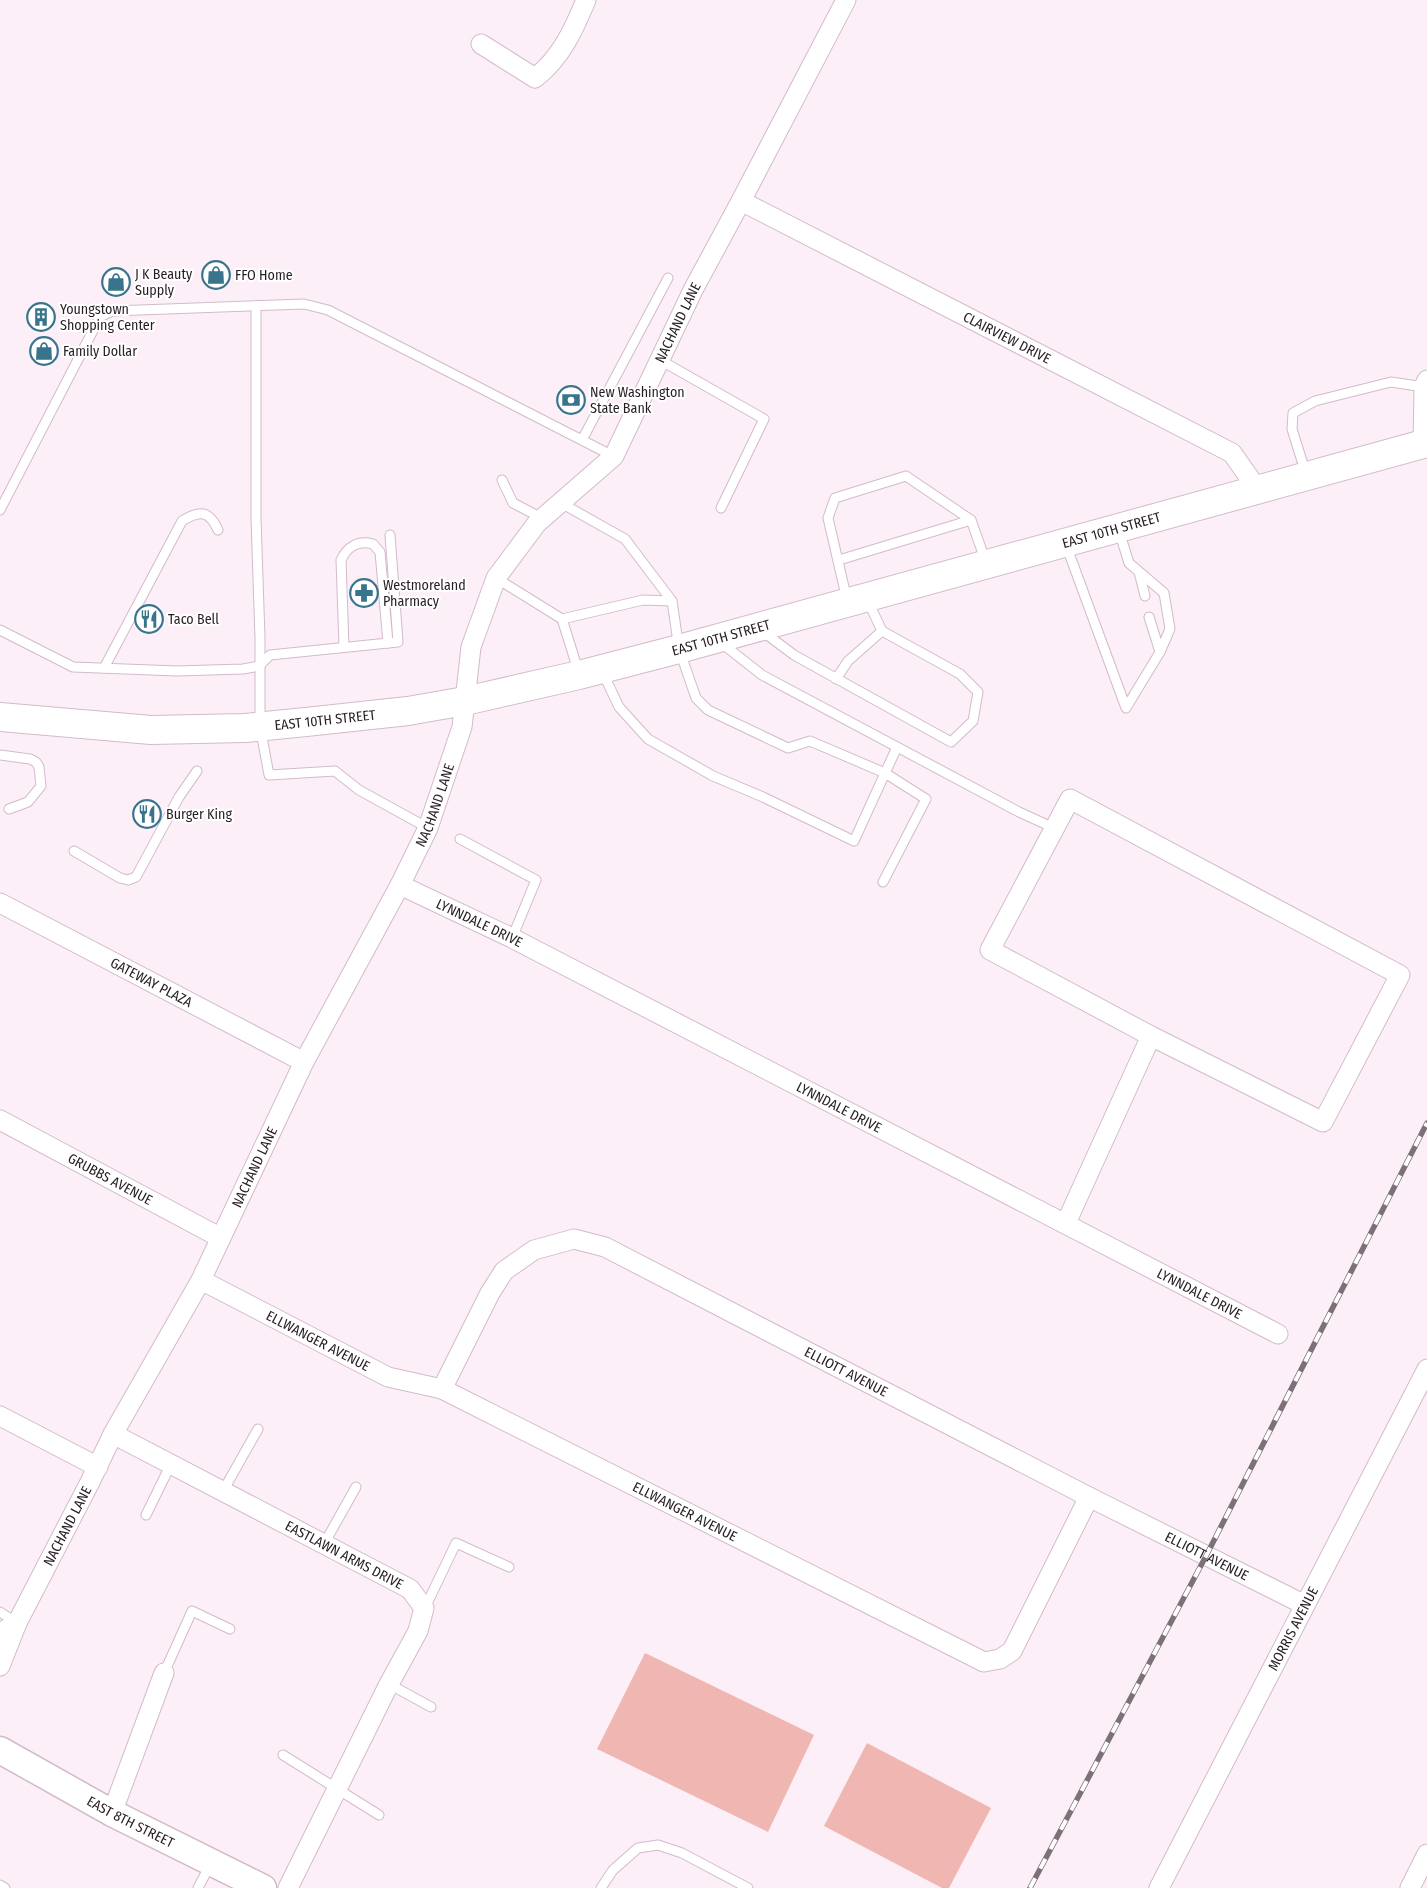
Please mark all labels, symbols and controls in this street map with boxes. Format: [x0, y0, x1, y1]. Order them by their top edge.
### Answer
shop icon: FFO Home [201, 260, 231, 290]
place label: J K Beauty Supply [135, 266, 193, 299]
shop icon: J K Beauty Supply [101, 267, 131, 297]
place label: FFO Home [235, 267, 293, 284]
street label: NACHAND LANE [652, 279, 705, 366]
place label: Youngstown Shopping Center [60, 301, 155, 334]
building icon: Youngstown Shopping Center [26, 302, 56, 332]
street label: CLAIRVIEW DRIVE [960, 308, 1054, 368]
shop icon: Family Dollar [29, 336, 59, 366]
place label: Family Dollar [63, 343, 137, 360]
place label: New Washington State Bank [590, 384, 685, 417]
bank icon: New Washington State Bank [556, 385, 586, 415]
street label: EAST 10TH STREET [1060, 509, 1163, 552]
place label: Westmoreland Pharmacy [383, 577, 466, 610]
pharmacy icon: Westmoreland Pharmacy [349, 578, 379, 608]
restaurant icon: Taco Bell [134, 604, 164, 634]
place label: Taco Bell [168, 611, 219, 628]
street label: EAST 10TH STREET [670, 616, 773, 660]
street label: EAST 10TH STREET [274, 707, 377, 734]
street label: NACHAND LANE [412, 761, 458, 850]
restaurant icon: Burger King [132, 799, 162, 829]
place label: Burger King [166, 806, 232, 823]
street label: LYNNDALE DRIVE [433, 895, 526, 951]
street label: GATEWAY PLAZA [107, 954, 196, 1011]
street label: LYNNDALE DRIVE [793, 1078, 885, 1137]
street label: NACHAND LANE [228, 1124, 281, 1210]
street label: GRUBBS AVENUE [65, 1150, 156, 1209]
street label: LYNNDALE DRIVE [1154, 1265, 1245, 1323]
street label: ELLWANGER AVENUE [263, 1307, 373, 1375]
street label: ELLIOTT AVENUE [801, 1343, 891, 1401]
street label: ELLWANGER AVENUE [630, 1478, 740, 1545]
street label: NACHAND LANE [40, 1483, 95, 1569]
street label: EASTLAWN ARMS DRIVE [282, 1517, 407, 1593]
street label: ELLIOTT AVENUE [1162, 1528, 1252, 1585]
street label: MORRIS AVENUE [1265, 1584, 1322, 1674]
street label: EAST 8TH STREET [84, 1793, 177, 1852]

